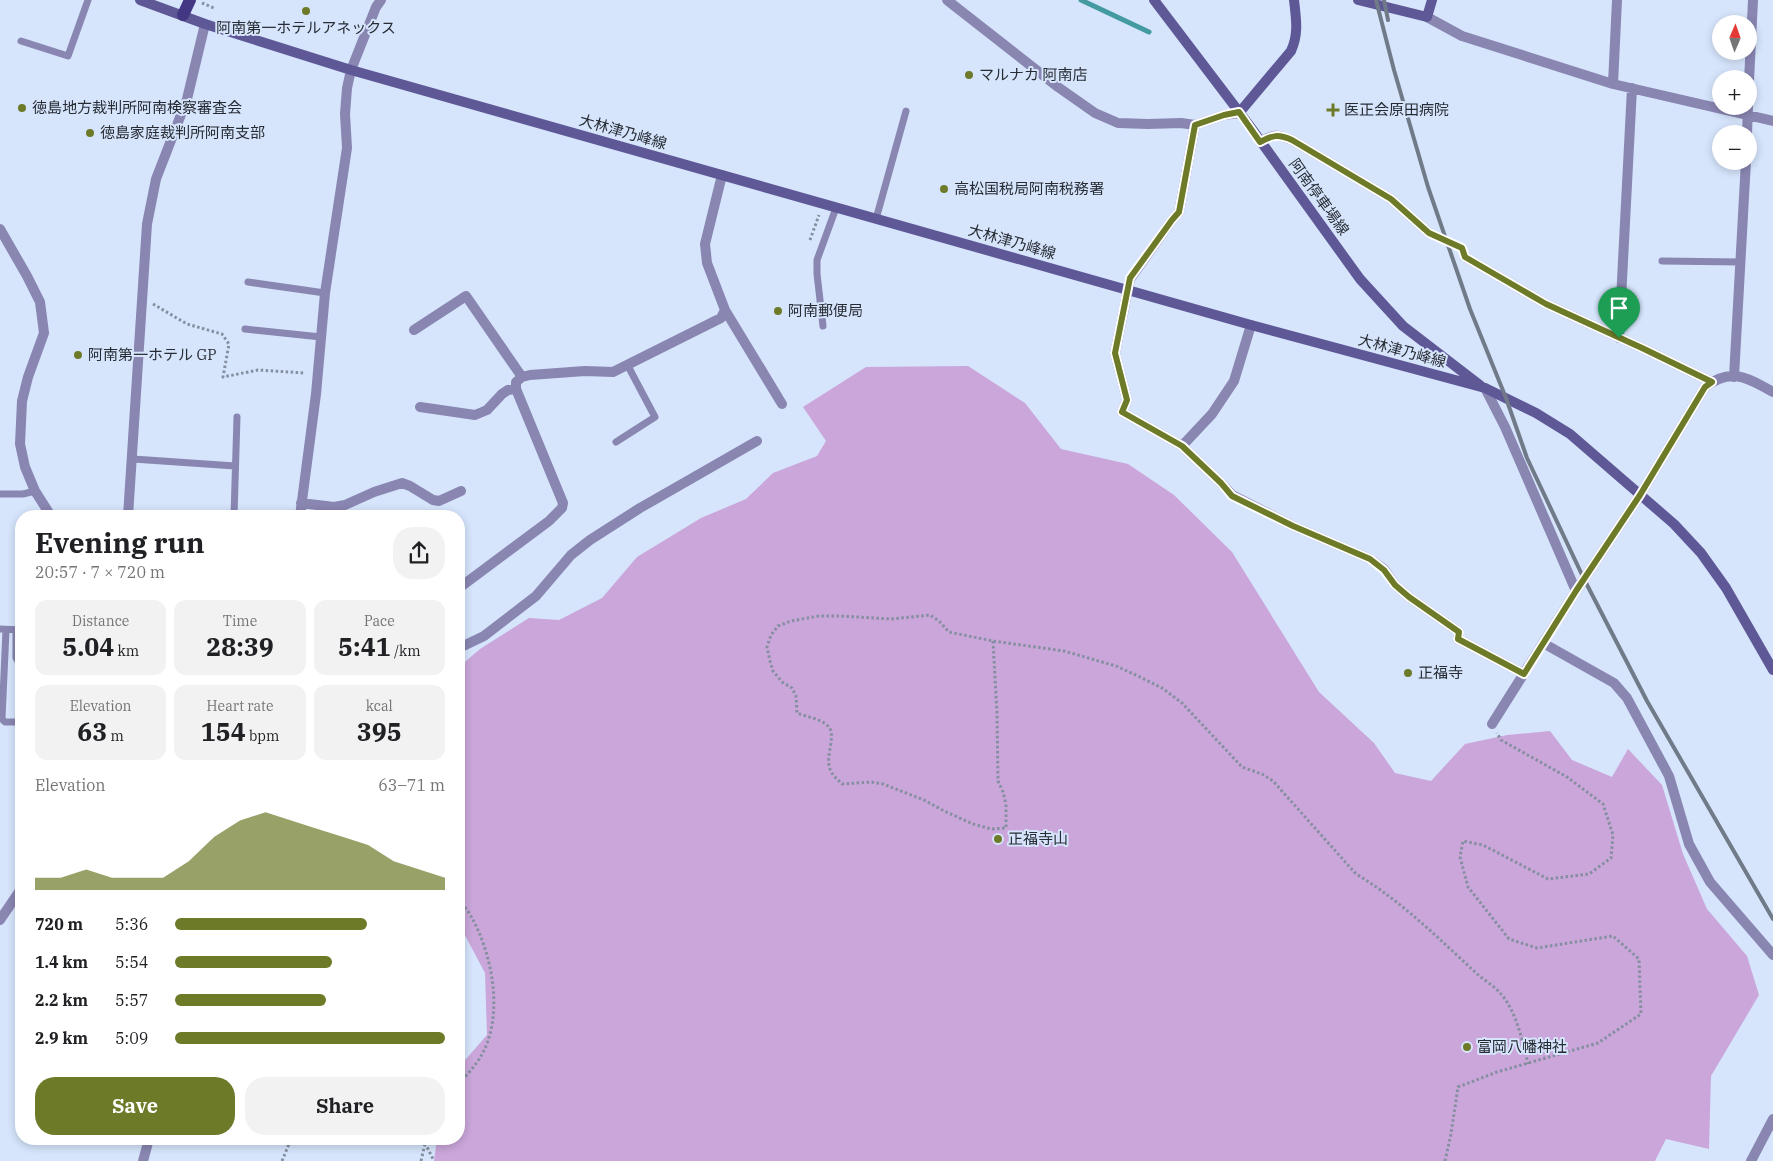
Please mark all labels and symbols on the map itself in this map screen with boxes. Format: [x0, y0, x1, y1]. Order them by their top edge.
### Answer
marker: 阿南第一ホテルアネックス [300, 5, 312, 17]
north arrow [1712, 15, 1758, 60]
place label: 阿南第一ホテルアネックス [216, 18, 396, 37]
place label: マルナカ 阿南店 [979, 65, 1087, 84]
marker: マルナカ 阿南店 [963, 69, 975, 81]
place label: 徳島地方裁判所阿南検察審査会 [32, 98, 242, 117]
place label: 医正会原田病院 [1344, 100, 1449, 119]
marker: 徳島地方裁判所阿南検察審査会 [16, 102, 28, 114]
marker: 医正会原田病院 [1326, 103, 1340, 117]
street label: 大林津乃峰線 [577, 110, 669, 153]
place label: 徳島家庭裁判所阿南支部 [100, 123, 265, 142]
marker: 徳島家庭裁判所阿南支部 [84, 127, 96, 139]
street label: 阿南停車場線 [1285, 155, 1354, 239]
place label: 高松国税局阿南税務署 [954, 179, 1104, 198]
marker: 高松国税局阿南税務署 [938, 183, 950, 195]
street label: 大林津乃峰線 [966, 220, 1058, 263]
pin [1598, 287, 1640, 338]
place label: 阿南郵便局 [788, 301, 863, 320]
marker: 阿南郵便局 [772, 305, 784, 317]
street label: 大林津乃峰線 [1356, 330, 1448, 371]
place label: 阿南第一ホテル GP [88, 345, 217, 364]
marker: 阿南第一ホテル GP [72, 349, 84, 361]
place label: 正福寺 [1418, 663, 1463, 682]
marker: 正福寺 [1402, 667, 1414, 679]
place label: 正福寺山 [1008, 829, 1068, 848]
marker: 正福寺山 [992, 833, 1004, 845]
place label: 富岡八幡神社 [1477, 1037, 1567, 1056]
marker: 富岡八幡神社 [1461, 1041, 1473, 1053]

